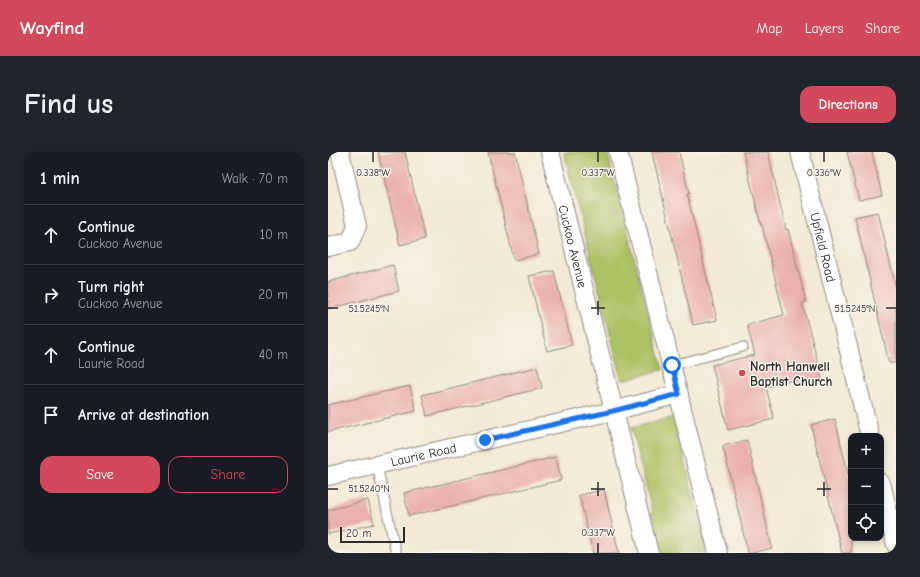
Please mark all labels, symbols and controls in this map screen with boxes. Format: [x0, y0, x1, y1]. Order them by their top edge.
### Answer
text: Wayfind [20, 17, 84, 39]
text: Map [756, 20, 783, 37]
text: Layers [805, 20, 843, 37]
text: Share [865, 20, 900, 37]
button: Directions [800, 86, 896, 123]
text: Find us [24, 88, 113, 120]
text: 0.338°W [356, 167, 390, 179]
text: 0.337°W [581, 167, 615, 179]
text: 0.336°W [807, 167, 841, 179]
text: 1 min [40, 169, 80, 188]
text: Walk · 70 m [222, 171, 288, 186]
street label: Cuckoo Avenue [555, 203, 590, 290]
street label: Upfield Road [807, 211, 839, 284]
text: Continue [78, 218, 135, 236]
icon: ahead [40, 224, 62, 246]
text: 10 m [260, 227, 288, 242]
text: Cuckoo Avenue [78, 236, 163, 251]
text: Turn right [78, 278, 144, 296]
icon: right [40, 284, 62, 306]
text: 20 m [258, 287, 288, 302]
text: Cuckoo Avenue [78, 296, 163, 311]
text: 51.5245°N [349, 303, 389, 315]
text: 51.5245°N [835, 303, 875, 315]
text: Continue [78, 338, 135, 356]
icon: ahead [40, 344, 62, 366]
text: 40 m [259, 347, 288, 362]
text: Laurie Road [78, 356, 145, 371]
route start [663, 356, 681, 374]
place label: North Hanwell Baptist Church [750, 359, 832, 389]
marker: North Hanwell Baptist Church [737, 368, 747, 378]
icon: arrive [40, 404, 62, 426]
text: Arrive at destination [78, 406, 209, 424]
route end [476, 431, 494, 449]
map controls [848, 433, 884, 541]
button: + [848, 433, 884, 469]
street label: Laurie Road [389, 440, 458, 469]
button: Save [40, 456, 160, 493]
button: Share [168, 456, 288, 493]
button: − [848, 469, 884, 505]
text: 51.5240°N [348, 483, 390, 495]
button: locate [848, 505, 884, 541]
scale bar [340, 525, 405, 544]
text: 20 m [346, 527, 371, 540]
text: 0.337°W [581, 527, 615, 539]

